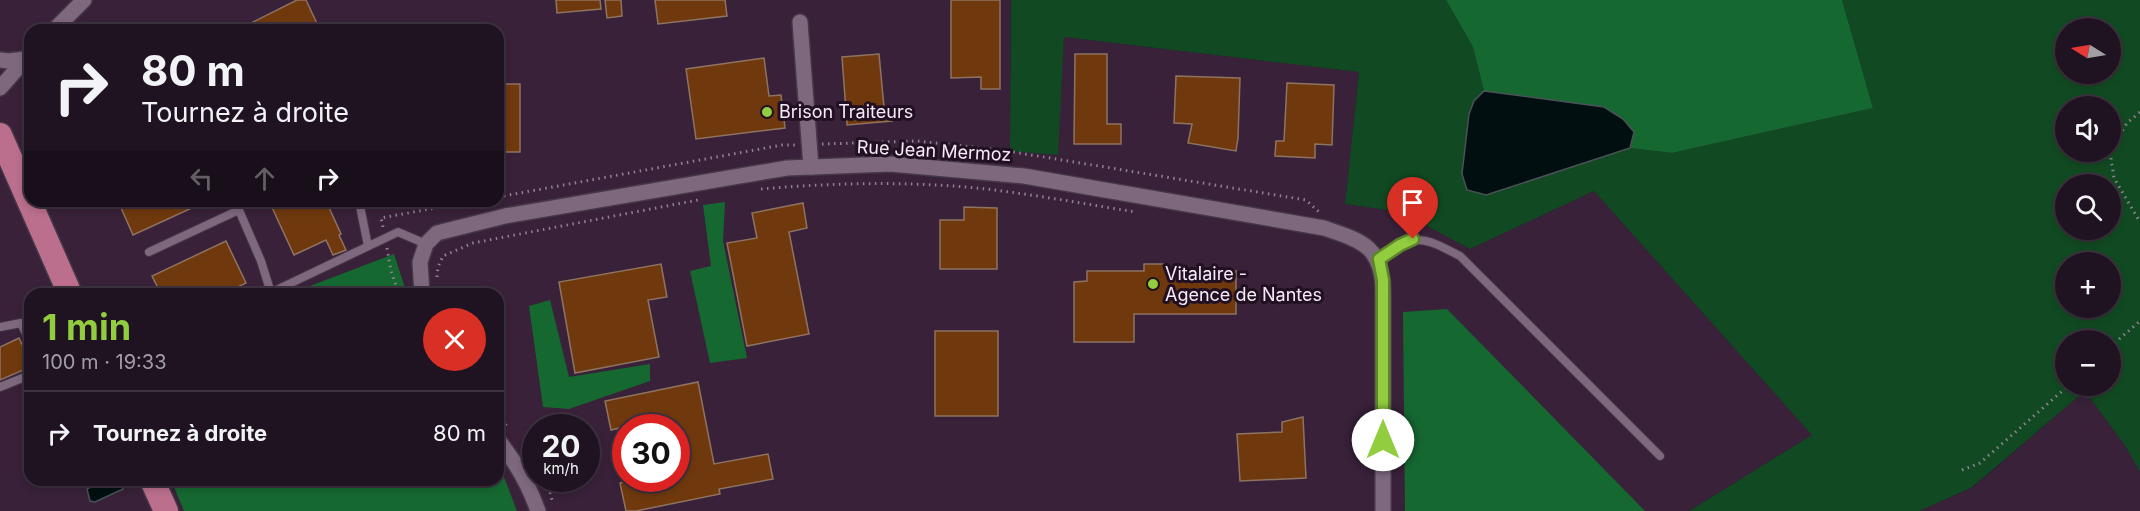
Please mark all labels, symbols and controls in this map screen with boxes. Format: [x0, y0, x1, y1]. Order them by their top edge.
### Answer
north arrow [2055, 18, 2121, 84]
map controls [2055, 18, 2121, 396]
text: 80 m [141, 45, 245, 96]
icon: right [42, 48, 120, 126]
text: Tournez à droite [141, 96, 349, 129]
button: sound [2055, 96, 2121, 162]
place label: Brison Traiteurs [779, 101, 913, 122]
marker: Brison Traiteurs [760, 105, 774, 119]
street label: Rue Jean Mermoz [856, 136, 1012, 165]
icon: left [185, 162, 218, 195]
icon: ahead [248, 162, 281, 195]
icon: right [311, 162, 344, 195]
button: search [2055, 174, 2121, 240]
pin [1387, 177, 1438, 239]
icon: arrive [1396, 186, 1429, 219]
button: + [2055, 252, 2121, 318]
place label: Vitalaire - Agence de Nantes [1165, 263, 1322, 305]
marker: Vitalaire - Agence de Nantes [1146, 277, 1160, 291]
text: 1 min [42, 305, 131, 349]
button: close [423, 308, 486, 371]
button: − [2055, 330, 2121, 396]
text: 100 m · 19:33 [42, 350, 167, 374]
position arrow [1351, 408, 1415, 472]
speed limit sign: 30 [612, 414, 690, 492]
icon: right [42, 417, 75, 450]
text: Tournez à droite [93, 420, 267, 446]
text: 80 m [433, 420, 486, 446]
text: 20 [541, 428, 581, 464]
text: km/h [543, 459, 579, 478]

